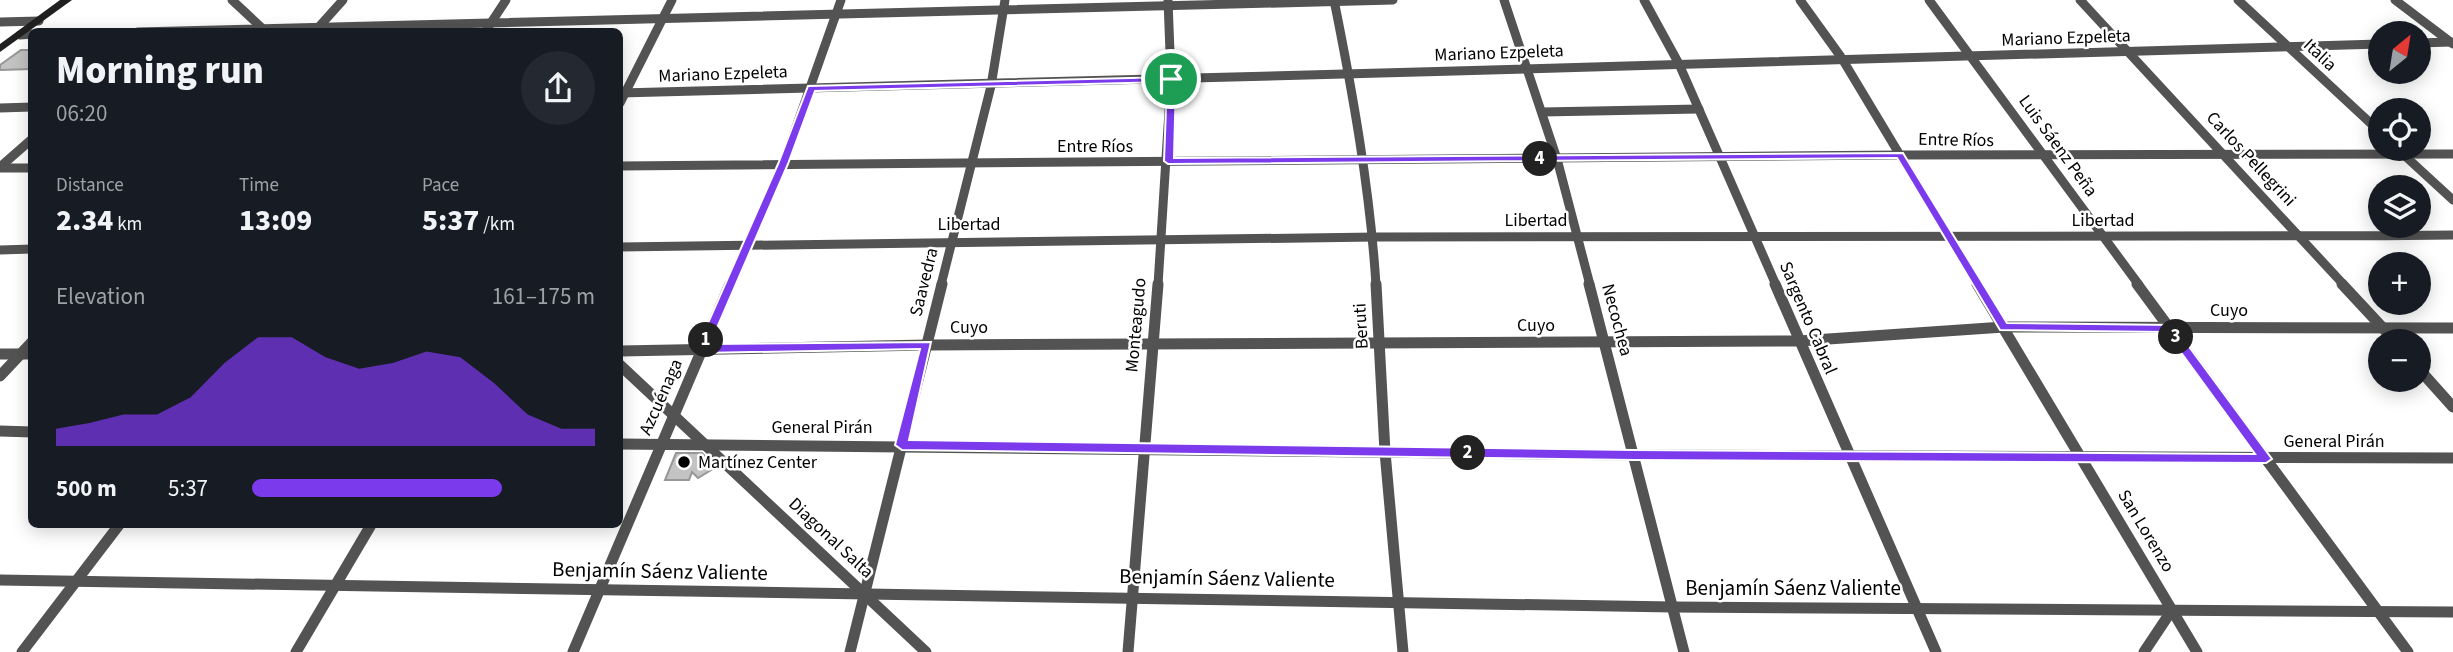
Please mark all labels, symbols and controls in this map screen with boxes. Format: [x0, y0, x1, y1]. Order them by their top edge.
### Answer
north arrow [2368, 21, 2431, 84]
map controls [2368, 21, 2431, 392]
street label: Mariano Ezpeleta [2001, 23, 2131, 53]
street label: Italia [2298, 33, 2342, 77]
street label: Mariano Ezpeleta [1434, 38, 1564, 68]
text: Morning run [56, 44, 264, 98]
pin [1141, 49, 1201, 109]
button: share [521, 51, 595, 125]
street label: Mariano Ezpeleta [658, 59, 788, 89]
icon: arrive [1152, 60, 1190, 98]
street label: Luis Sáenz Peña [2013, 90, 2103, 202]
text: 06:20 [56, 97, 107, 130]
button: locate [2368, 98, 2431, 161]
street label: Carlos Pellegrini [2200, 106, 2302, 212]
street label: Entre Ríos [1918, 127, 1994, 153]
street label: Entre Ríos [1057, 134, 1133, 159]
pin: 4 [1522, 142, 1558, 176]
text: 4 [1534, 145, 1545, 172]
text: Distance [56, 172, 124, 199]
text: Time [239, 172, 279, 199]
text: Pace [422, 172, 459, 199]
button: layers [2368, 175, 2431, 238]
text: 2.34 [56, 199, 113, 242]
text: 13:09 [239, 199, 312, 242]
text: 5:37 [422, 199, 479, 242]
street label: Libertad [1504, 208, 1568, 233]
street label: Libertad [2071, 208, 2135, 233]
text: km [113, 211, 142, 238]
text: /km [479, 211, 515, 238]
street label: Libertad [937, 212, 1001, 237]
street label: Saavedra [903, 245, 945, 319]
button: + [2368, 252, 2431, 315]
street label: Sargento Cabral [1773, 258, 1843, 378]
street label: Monteagudo [1119, 277, 1153, 373]
text: Elevation [56, 280, 146, 313]
text: 161–175 m [492, 280, 595, 313]
street label: Necochea [1595, 281, 1639, 359]
street label: Cuyo [2210, 298, 2248, 323]
street label: Beruti [1347, 302, 1375, 350]
street label: Cuyo [1517, 313, 1555, 338]
street label: Cuyo [950, 315, 988, 340]
pin: 3 [2158, 320, 2194, 354]
pin: 1 [688, 322, 724, 358]
text: 3 [2170, 323, 2181, 350]
text: 1 [700, 326, 711, 353]
button: − [2368, 329, 2431, 392]
street label: Azcuénaga [633, 355, 689, 439]
street label: General Pirán [771, 415, 873, 440]
street label: General Pirán [2283, 429, 2385, 454]
pin: 2 [1450, 435, 1486, 470]
text: 2 [1462, 439, 1473, 466]
place label: Martínez Center [698, 450, 818, 475]
marker: Martínez Center [676, 454, 692, 470]
text: 500 m [56, 472, 117, 505]
text: 5:37 [168, 472, 208, 505]
street label: San Lorenzo [2111, 485, 2181, 577]
street label: Diagonal Salta [783, 492, 879, 584]
street label: Benjamín Sáenz Valiente [552, 554, 768, 588]
street label: Benjamín Sáenz Valiente [1119, 561, 1335, 595]
street label: Benjamín Sáenz Valiente [1685, 573, 1901, 603]

